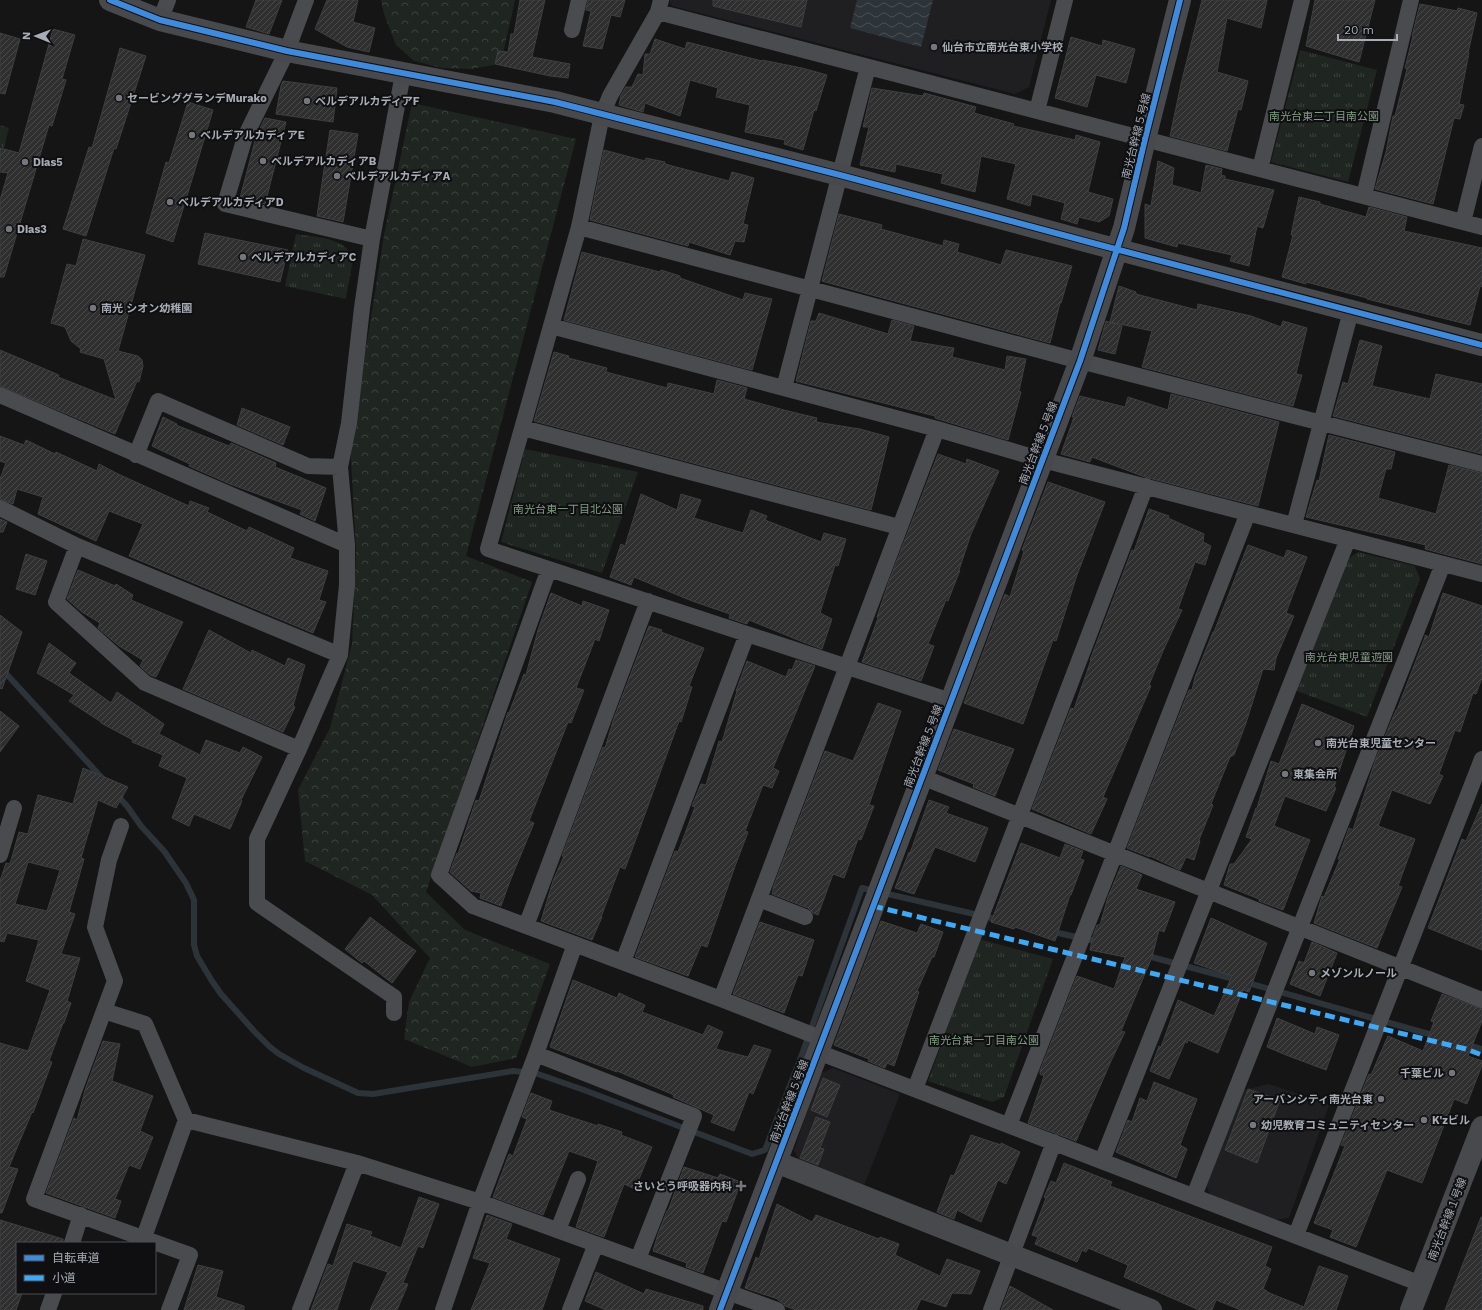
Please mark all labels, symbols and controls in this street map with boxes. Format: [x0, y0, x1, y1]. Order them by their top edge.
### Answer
north arrow [16, 16, 56, 56]
scale bar [1338, 16, 1397, 42]
text: 20 m [1344, 23, 1374, 37]
text: N [20, 32, 33, 40]
place label: 仙台市立南光台東小学校 [942, 41, 1063, 54]
marker: 仙台市立南光台東小学校 [929, 42, 939, 52]
place label: セービンググランデMurako [127, 92, 267, 105]
street label: 南光台幹線５号線 [1120, 92, 1153, 180]
marker: セービンググランデMurako [114, 93, 124, 103]
place label: ベルデアルカディアF [315, 95, 420, 108]
marker: ベルデアルカディアF [302, 96, 312, 106]
park label: 南光台東二丁目南公園 [1269, 110, 1379, 123]
place label: ベルデアルカディアE [200, 129, 305, 142]
marker: ベルデアルカディアE [187, 130, 197, 140]
place label: ベルデアルカディアB [271, 155, 377, 168]
place label: Dias5 [33, 156, 63, 169]
marker: ベルデアルカディアB [258, 156, 268, 166]
marker: Dias5 [20, 157, 30, 167]
place label: ベルデアルカディアA [345, 170, 451, 183]
marker: ベルデアルカディアA [332, 171, 342, 181]
place label: ベルデアルカディアD [178, 196, 284, 209]
marker: ベルデアルカディアD [165, 197, 175, 207]
place label: Dias3 [17, 223, 47, 236]
marker: Dias3 [4, 224, 14, 234]
place label: ベルデアルカディアC [251, 251, 357, 264]
marker: ベルデアルカディアC [238, 252, 248, 262]
place label: 南光 シオン幼稚園 [101, 302, 192, 315]
marker: 南光 シオン幼稚園 [88, 303, 98, 313]
street label: 南光台幹線５号線 [1017, 400, 1060, 487]
park label: 南光台東一丁目北公園 [513, 503, 623, 516]
park label: 南光台東児童遊園 [1305, 651, 1393, 664]
street label: 南光台幹線５号線 [902, 703, 945, 790]
place label: 南光台東児童センター [1326, 737, 1436, 750]
marker: 南光台東児童センター [1313, 738, 1323, 748]
place label: 東集会所 [1293, 768, 1337, 781]
marker: 東集会所 [1280, 769, 1290, 779]
place label: メゾンルノール [1320, 967, 1397, 980]
marker: メゾンルノール [1307, 968, 1317, 978]
park label: 南光台東一丁目南公園 [929, 1034, 1039, 1047]
street label: 南光台幹線５号線 [768, 1058, 811, 1145]
place label: 千葉ビル [1400, 1067, 1444, 1080]
marker: 千葉ビル [1447, 1068, 1457, 1078]
place label: アーバンシティ南光台東 [1253, 1093, 1373, 1106]
marker: アーバンシティ南光台東 [1376, 1094, 1386, 1104]
place label: K'zビル [1432, 1114, 1470, 1127]
marker: K'zビル [1419, 1115, 1429, 1125]
place label: 幼児教育コミュニティセンター [1261, 1119, 1414, 1132]
marker: 幼児教育コミュニティセンター [1248, 1120, 1258, 1130]
street label: 南光台幹線１号線 [1426, 1176, 1469, 1263]
place label: さいとう呼吸器内科 [633, 1180, 732, 1193]
marker: さいとう呼吸器内科 [735, 1180, 747, 1192]
legend [16, 1242, 156, 1294]
text: 自転車道 [52, 1251, 100, 1265]
text: 小道 [52, 1271, 76, 1285]

